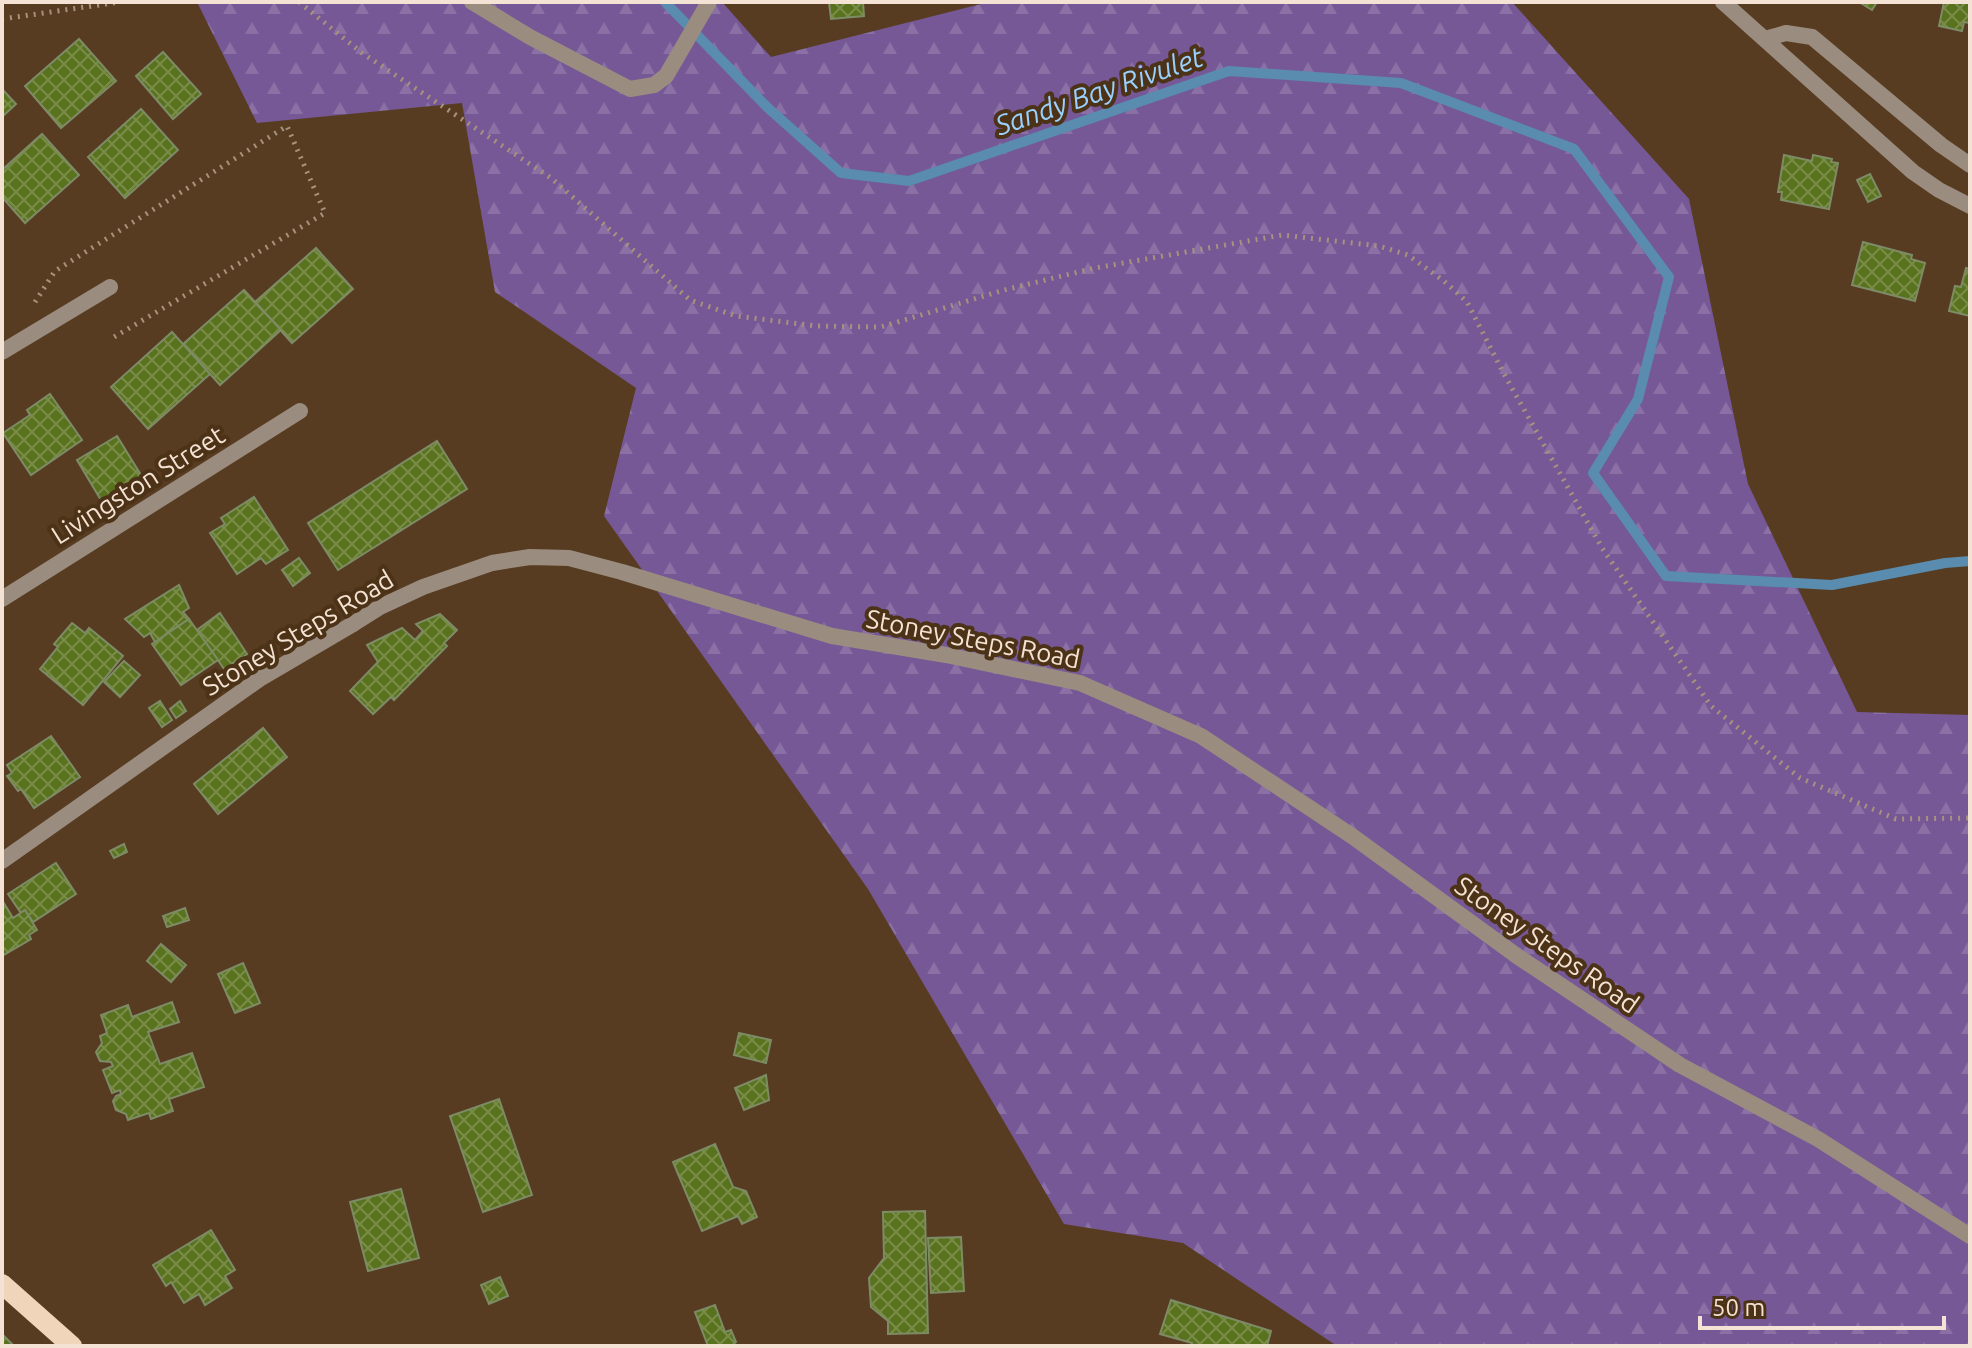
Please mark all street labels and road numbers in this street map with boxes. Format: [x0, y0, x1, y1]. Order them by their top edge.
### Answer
street label: Livingston Street [46, 420, 230, 549]
street label: Stoney Steps Road [197, 564, 398, 701]
street label: Stoney Steps Road [864, 604, 1082, 673]
street label: Stoney Steps Road [1450, 870, 1645, 1019]

